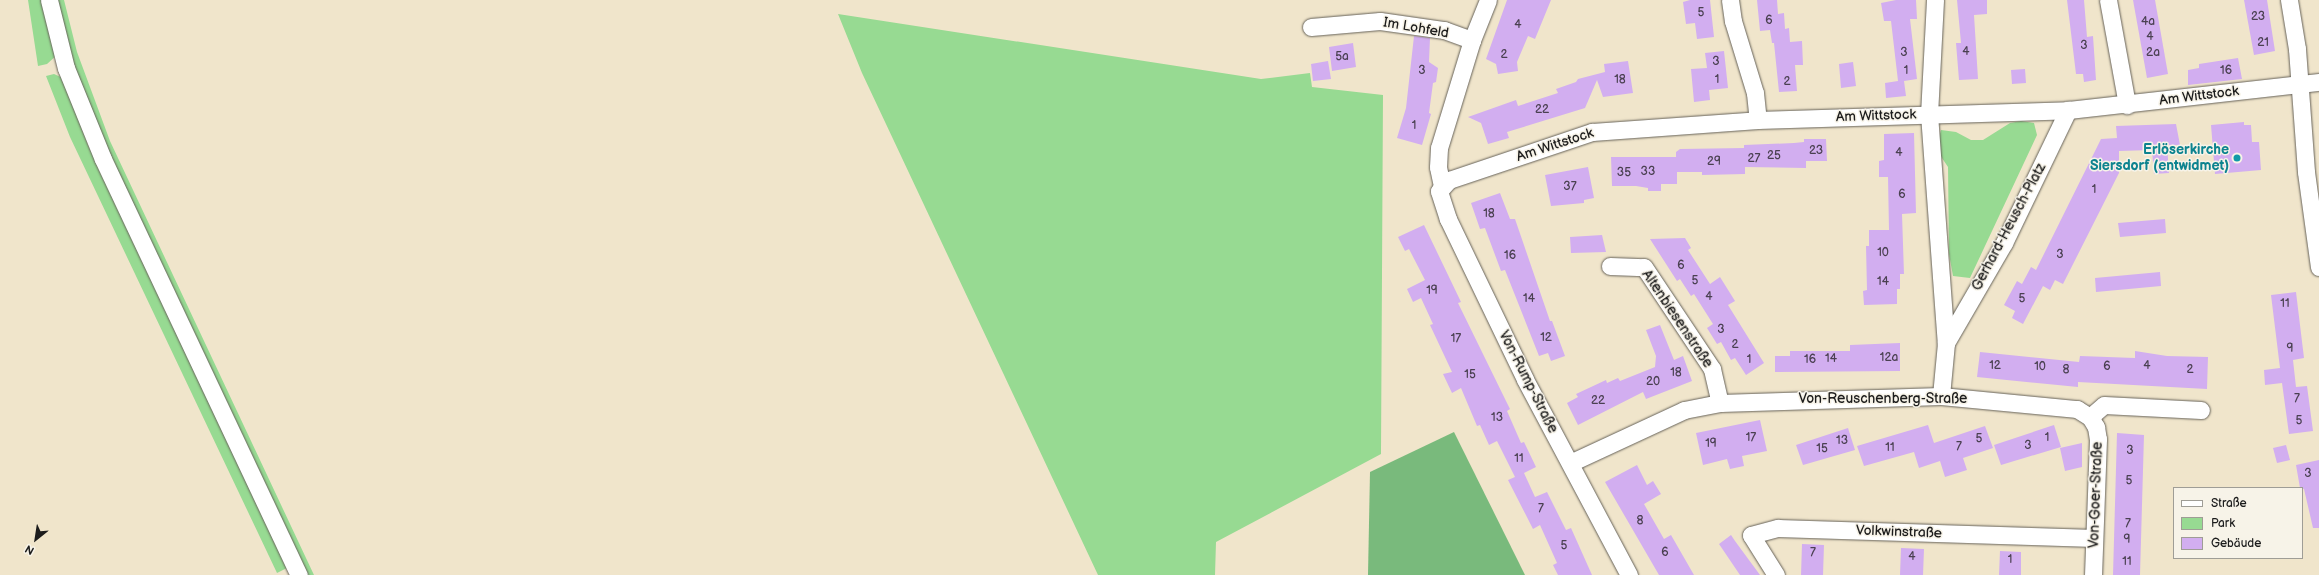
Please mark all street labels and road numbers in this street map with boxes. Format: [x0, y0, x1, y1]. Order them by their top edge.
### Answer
street label: Im Lohfeld [1382, 14, 1450, 42]
street label: Am Wittstock [2158, 83, 2240, 109]
street label: Am Wittstock [1835, 106, 1917, 126]
street label: Am Wittstock [1514, 125, 1596, 165]
street label: Gerhard-Heusch-Platz [1968, 160, 2050, 294]
street label: Altenbiesenstraße [1638, 267, 1716, 371]
street label: Von-Rump-Straße [1495, 328, 1561, 436]
street label: Von-Reuschenberg-Straße [1799, 391, 1967, 407]
street label: Von-Goer-Straße [2086, 441, 2106, 549]
street label: Volkwinstraße [1856, 522, 1942, 542]

